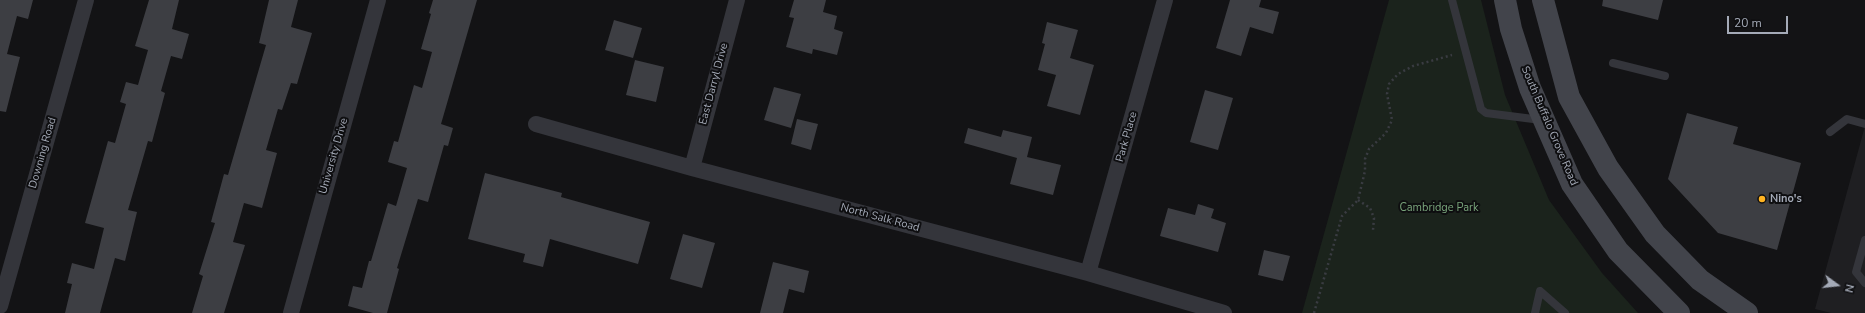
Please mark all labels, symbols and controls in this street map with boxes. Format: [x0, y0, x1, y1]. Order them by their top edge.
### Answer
scale bar [1729, 8, 1790, 34]
text: 20 m [1734, 15, 1762, 31]
street label: East Darryl Drive [697, 42, 731, 126]
street label: South Buffalo Grove Road [1518, 64, 1580, 188]
street label: Park Place [1114, 110, 1140, 164]
street label: Downing Road [27, 116, 59, 190]
street label: University Drive [317, 116, 351, 196]
place label: Nino's [1770, 192, 1802, 206]
marker: Nino's [1757, 194, 1767, 204]
street label: North Salk Road [839, 201, 921, 235]
park label: Cambridge Park [1400, 201, 1478, 215]
north arrow [1817, 265, 1857, 305]
text: N [1841, 282, 1857, 294]

